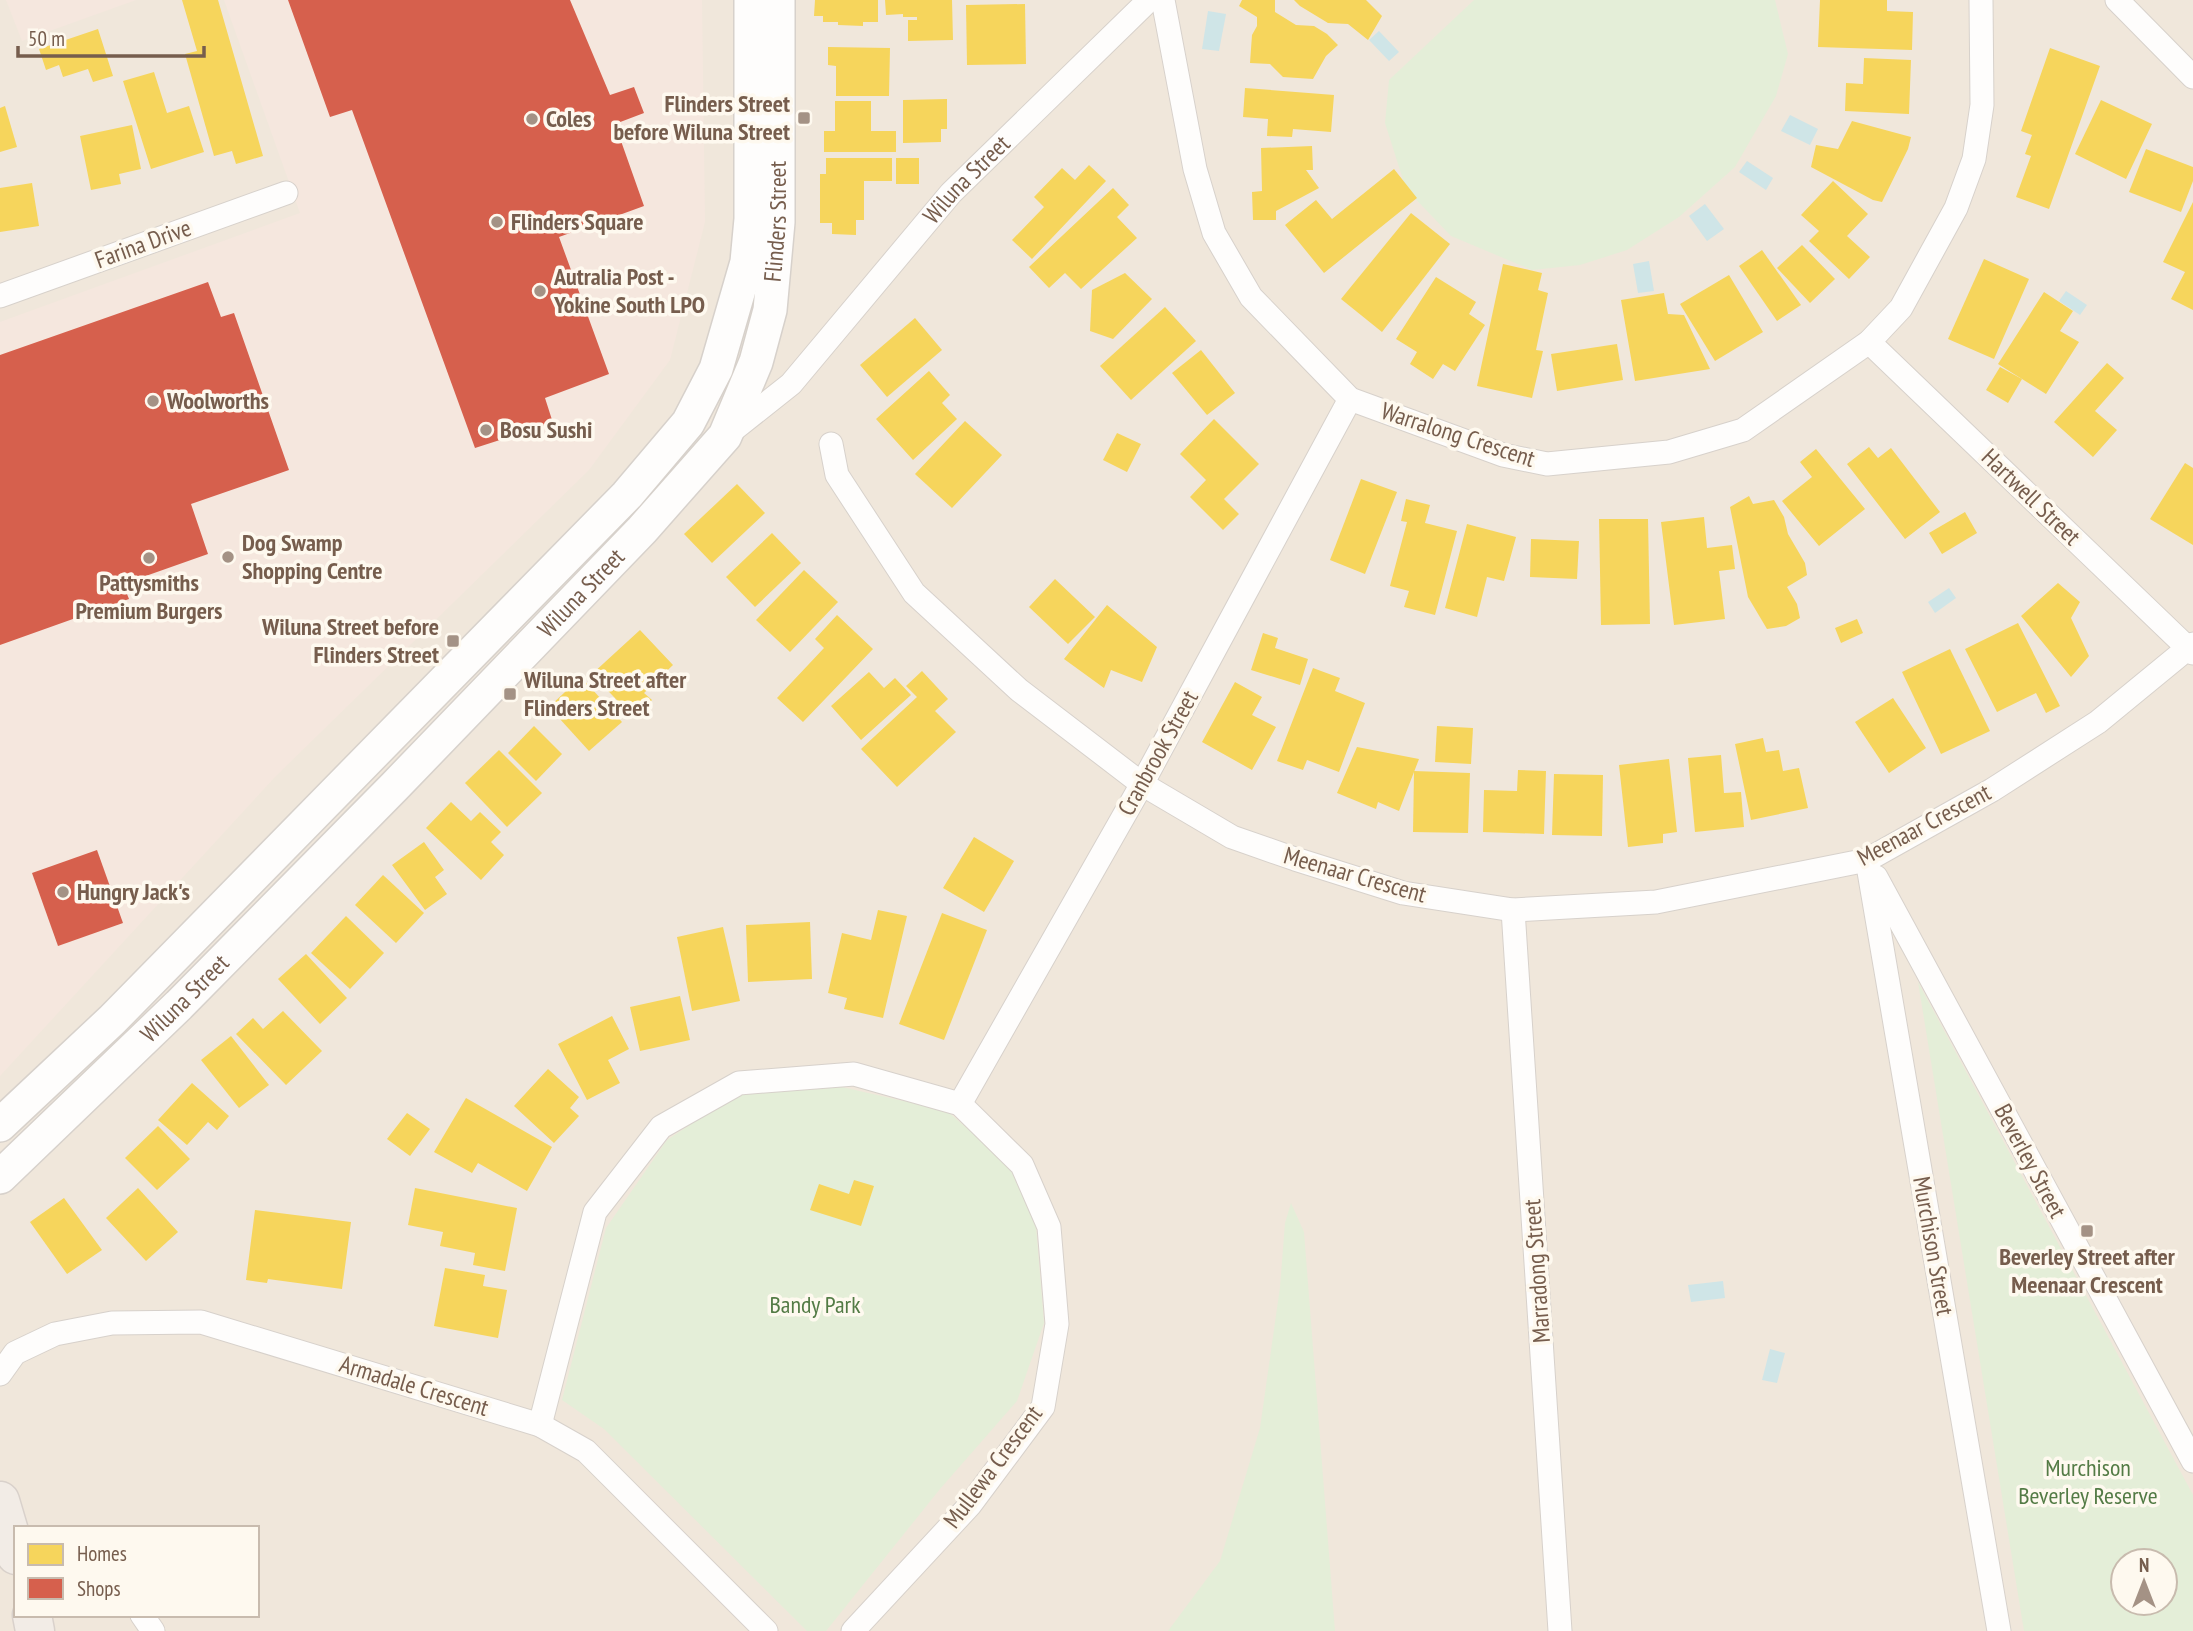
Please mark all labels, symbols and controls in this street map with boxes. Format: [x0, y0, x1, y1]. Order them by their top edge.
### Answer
scale bar [18, 14, 203, 58]
text: 50 m [28, 25, 65, 52]
place label: Flinders Street before Wiluna Street [613, 88, 790, 147]
place label: Coles [546, 103, 591, 134]
marker: Flinders Street before Wiluna Street [796, 110, 812, 126]
marker: Coles [524, 111, 540, 127]
street label: Wiluna Street [916, 128, 1017, 230]
street label: Flinders Street [757, 160, 793, 283]
place label: Flinders Square [511, 206, 643, 237]
street label: Farina Drive [90, 212, 195, 275]
marker: Flinders Square [489, 214, 505, 230]
place label: Autralia Post - Yokine South LPO [553, 261, 705, 320]
marker: Autralia Post - Yokine South LPO [532, 283, 548, 299]
place label: Woolworths [166, 385, 269, 416]
marker: Woolworths [145, 393, 161, 409]
street label: Warralong Crescent [1377, 395, 1539, 474]
place label: Bosu Sushi [500, 414, 592, 445]
marker: Bosu Sushi [478, 422, 494, 438]
street label: Hartwell Street [1975, 442, 2088, 552]
place label: Dog Swamp Shopping Centre [242, 527, 383, 586]
street label: Wiluna Street [531, 541, 631, 644]
marker: Dog Swamp Shopping Centre [220, 549, 236, 565]
marker: Pattysmiths Premium Burgers [141, 550, 157, 566]
place label: Pattysmiths Premium Burgers [76, 567, 222, 626]
place label: Wiluna Street before Flinders Street [261, 611, 439, 670]
marker: Wiluna Street before Flinders Street [445, 633, 461, 649]
place label: Wiluna Street after Flinders Street [523, 664, 687, 723]
street label: Cranbrook Street [1110, 684, 1205, 821]
marker: Wiluna Street after Flinders Street [502, 686, 518, 702]
street label: Meenaar Crescent [1852, 776, 1996, 873]
street label: Meenaar Crescent [1280, 839, 1430, 910]
place label: Hungry Jack's [77, 876, 190, 907]
marker: Hungry Jack's [55, 884, 71, 900]
street label: Wiluna Street [134, 947, 236, 1049]
street label: Beverley Street [1987, 1098, 2074, 1223]
street label: Murchison Street [1906, 1174, 1961, 1318]
street label: Marradong Street [1516, 1198, 1557, 1344]
marker: Beverley Street after Meenaar Crescent [2079, 1223, 2095, 1239]
place label: Beverley Street after Meenaar Crescent [1999, 1241, 2176, 1300]
park label: Bandy Park [770, 1289, 861, 1320]
street label: Armadale Crescent [336, 1348, 493, 1423]
street label: Mullewa Crescent [936, 1399, 1049, 1534]
park label: Murchison Beverley Reserve [2018, 1452, 2158, 1511]
legend [14, 1526, 259, 1617]
text: Homes [77, 1540, 127, 1567]
north arrow [2109, 1547, 2179, 1617]
text: N [2139, 1553, 2149, 1577]
text: Shops [77, 1575, 121, 1602]

